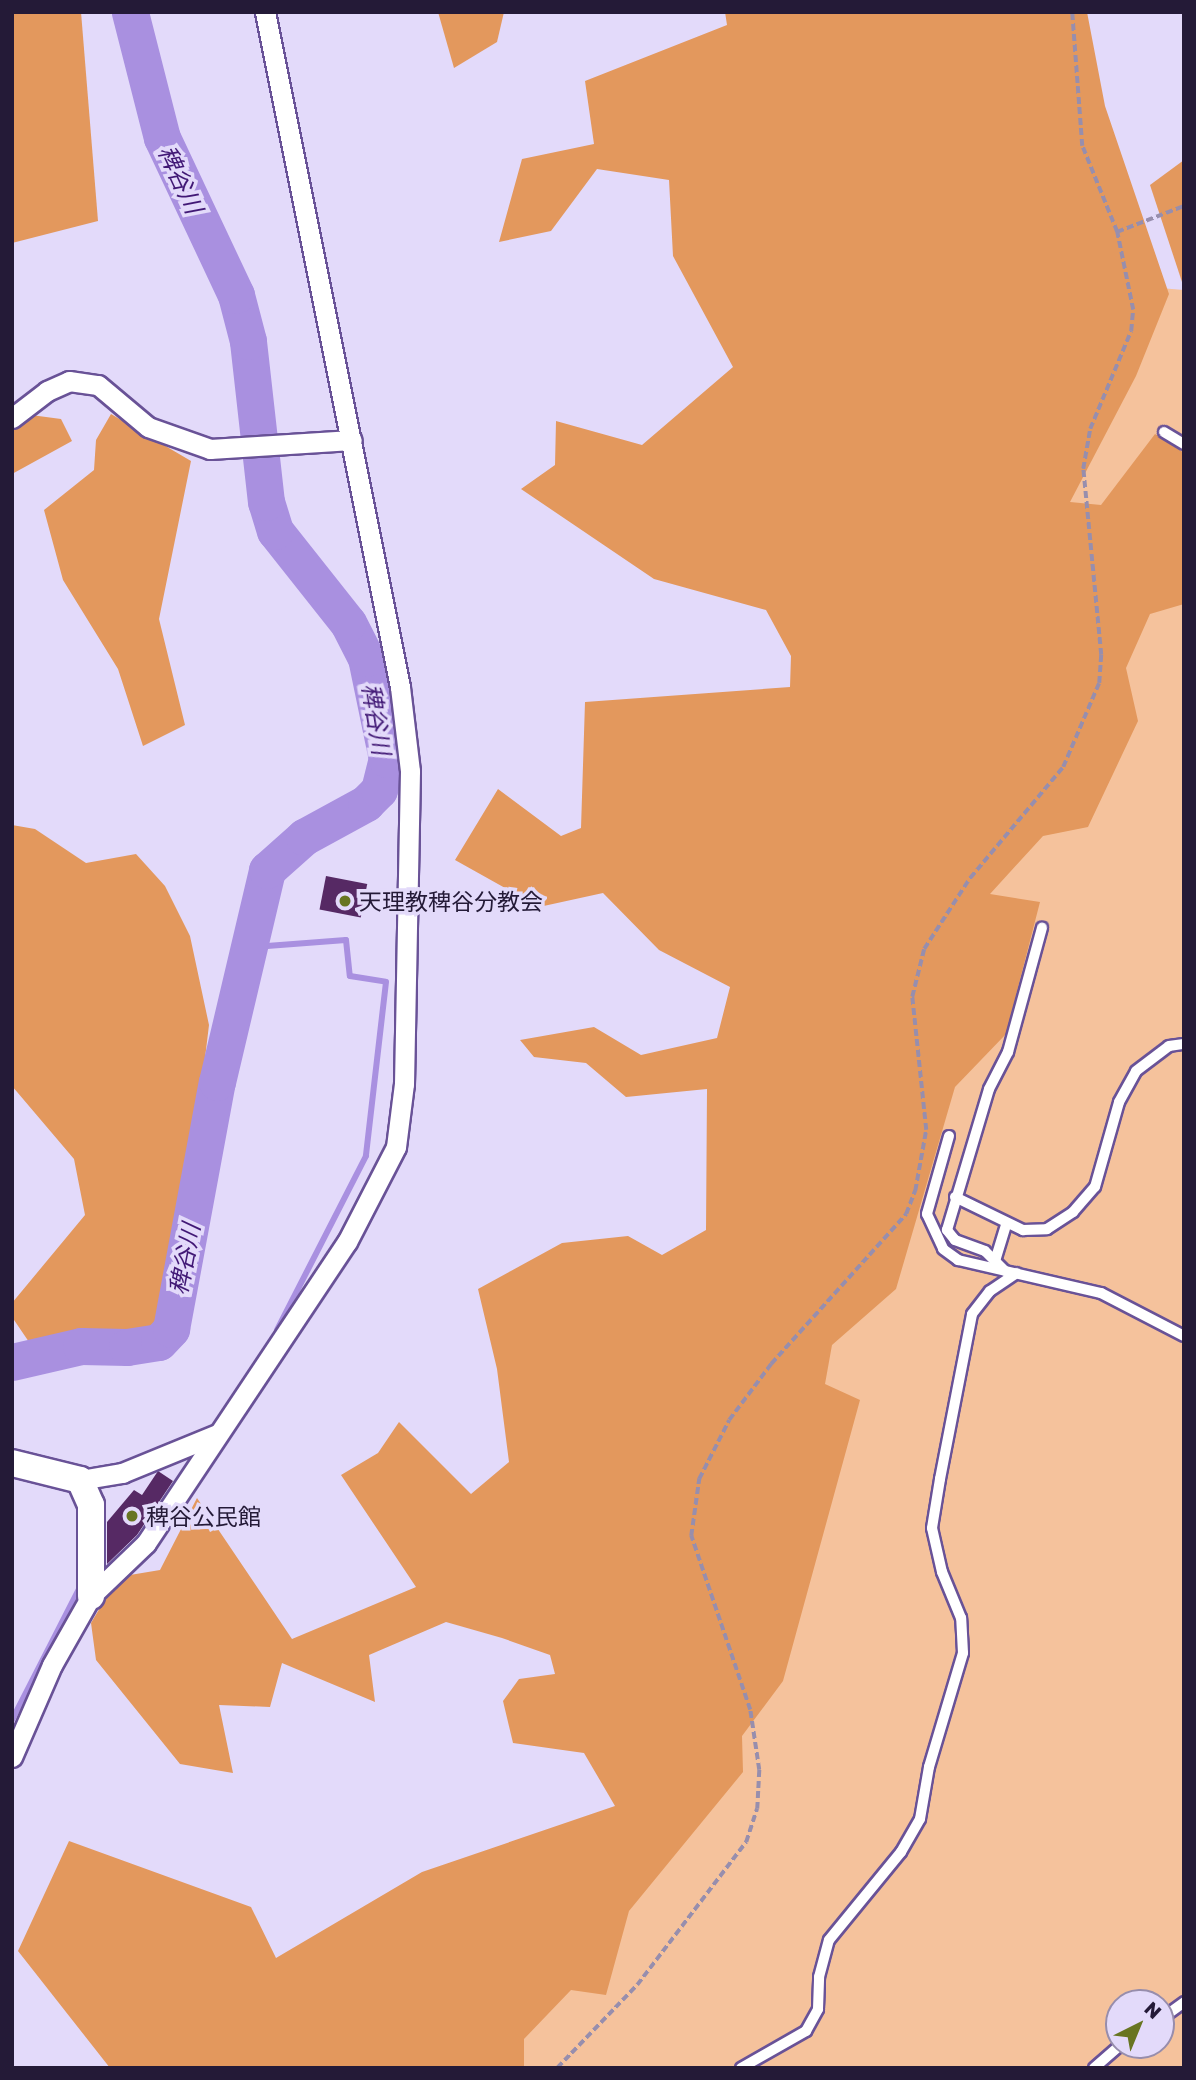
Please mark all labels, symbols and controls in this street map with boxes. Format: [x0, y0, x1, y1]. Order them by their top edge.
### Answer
water label: 稗谷川 [153, 140, 209, 218]
water label: 稗谷川 [357, 681, 397, 757]
place label: 天理教稗谷分教会 [359, 887, 543, 915]
marker: 天理教稗谷分教会 [337, 893, 353, 909]
water label: 稗谷川 [163, 1221, 205, 1297]
place label: 稗谷公民館 [146, 1502, 261, 1530]
marker: 稗谷公民館 [124, 1508, 140, 1524]
north arrow [1105, 1989, 1175, 2059]
text: N [1140, 1996, 1166, 2023]

